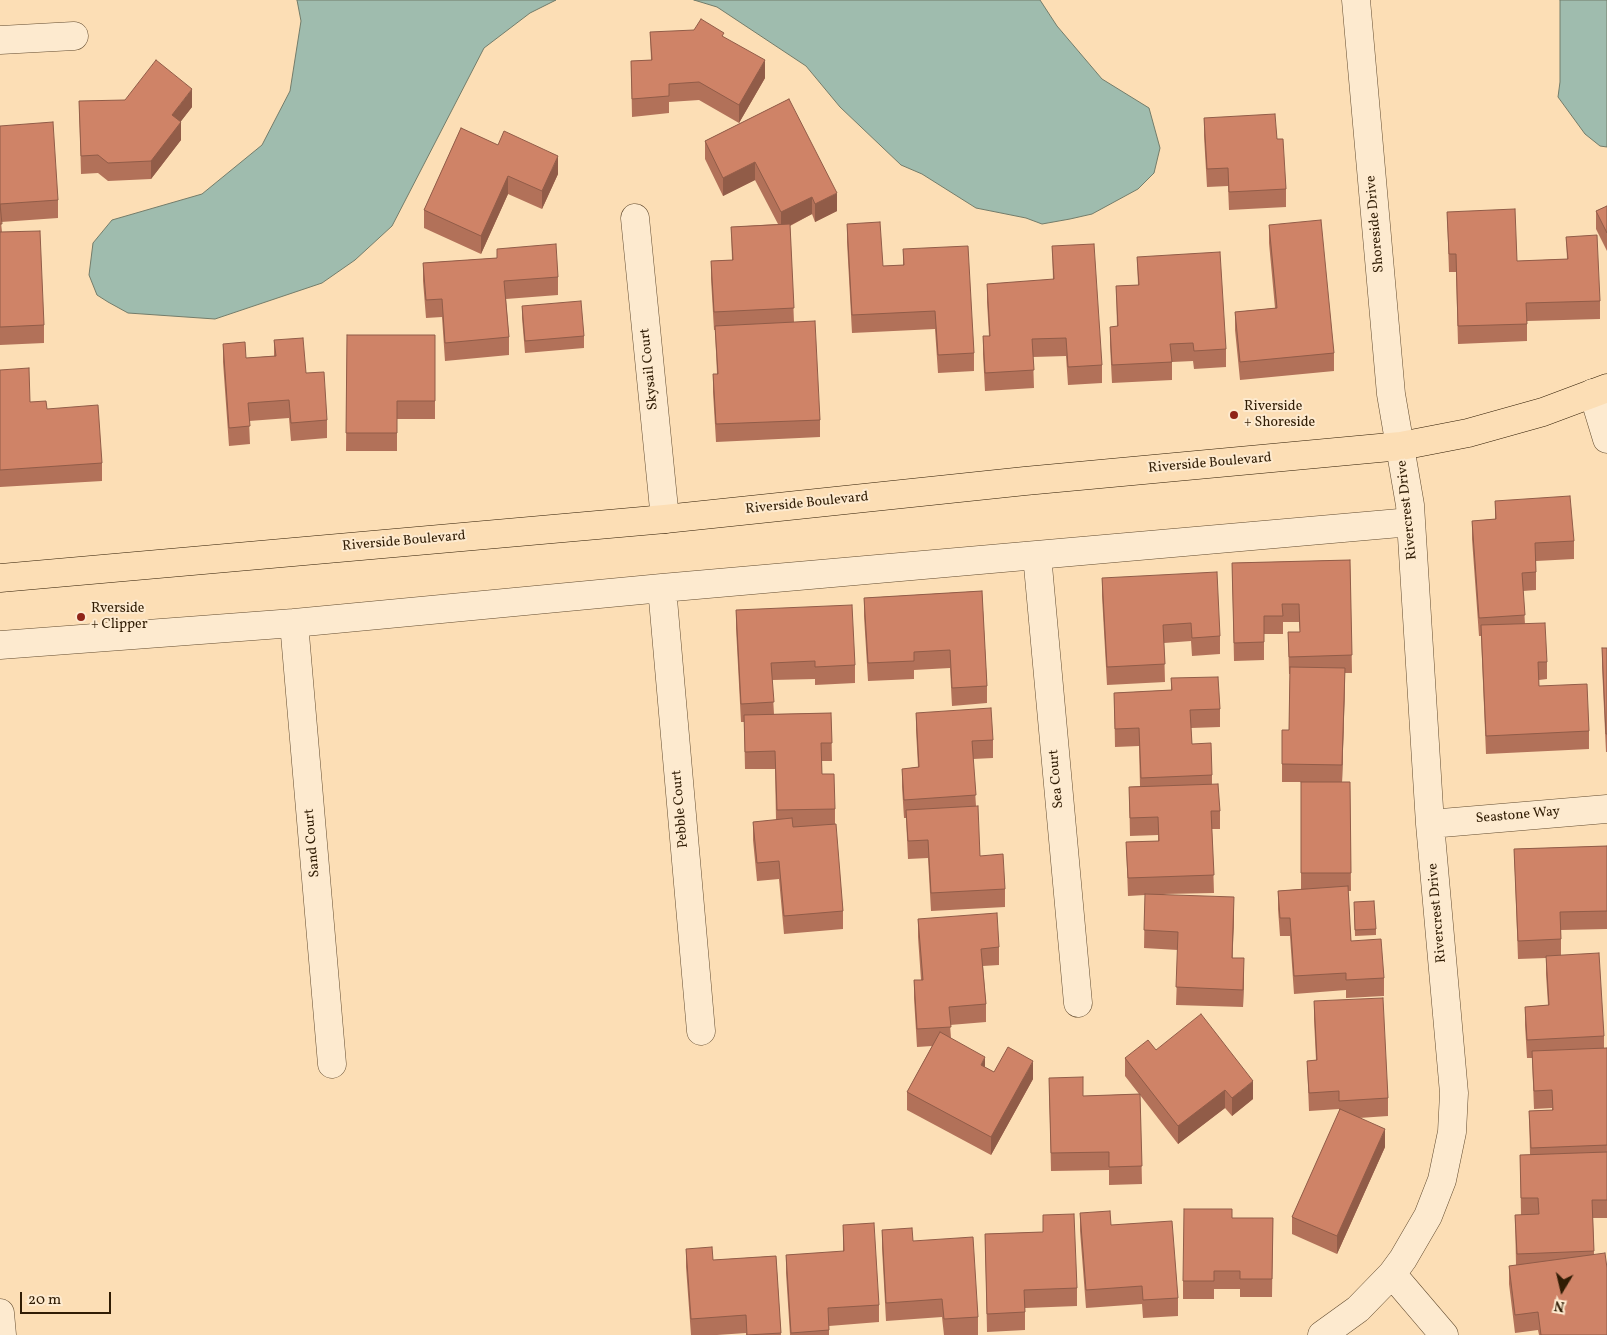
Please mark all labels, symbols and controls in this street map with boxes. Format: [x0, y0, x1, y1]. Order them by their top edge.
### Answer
street label: Shoreside Drive [1363, 175, 1389, 273]
street label: Skysail Court [637, 327, 663, 411]
place label: Riverside + Shoreside [1244, 399, 1315, 432]
marker: Riverside + Shoreside [1228, 409, 1240, 421]
street label: Riverside Boulevard [1148, 450, 1272, 478]
street label: Rivercrest Drive [1394, 459, 1422, 561]
street label: Riverside Boulevard [744, 489, 870, 519]
street label: Riverside Boulevard [342, 528, 466, 556]
place label: Rverside + Clipper [91, 601, 148, 634]
marker: Rverside + Clipper [75, 611, 87, 623]
street label: Sea Court [1046, 749, 1068, 809]
street label: Pebble Court [669, 769, 693, 849]
street label: Seastone Way [1475, 804, 1561, 828]
street label: Sand Court [302, 808, 324, 878]
street label: Rivercrest Drive [1425, 862, 1451, 964]
north arrow [1537, 1265, 1587, 1315]
scale bar [22, 1282, 114, 1314]
text: 20 m [28, 1290, 61, 1311]
text: N [1553, 1295, 1566, 1315]

